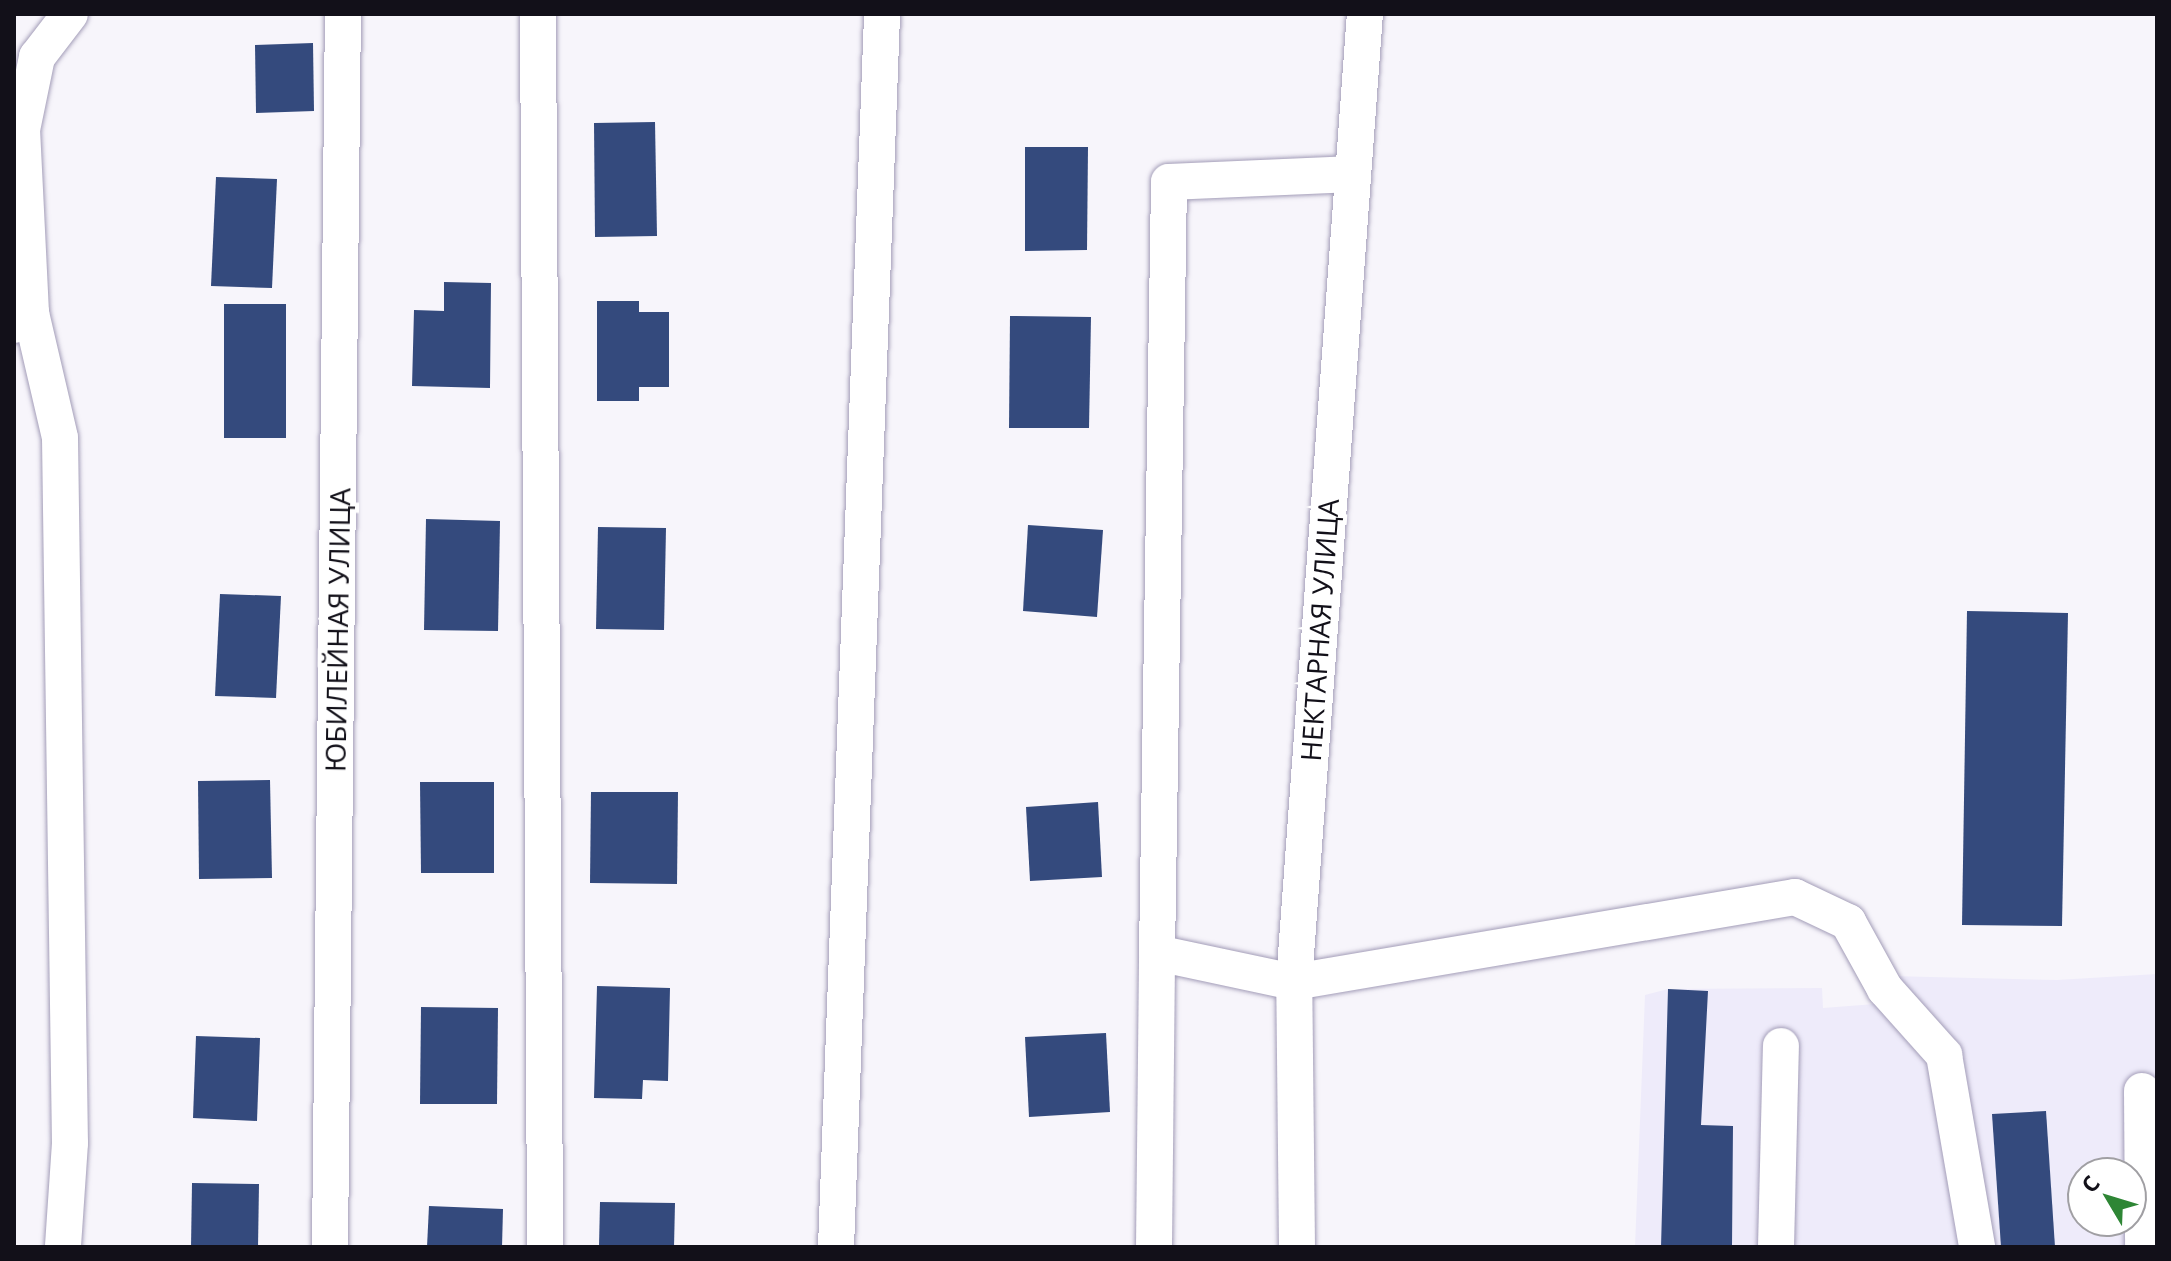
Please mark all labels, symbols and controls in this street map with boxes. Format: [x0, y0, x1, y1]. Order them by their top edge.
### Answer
street label: ЮБИЛЕЙНАЯ УЛИЦА [318, 488, 356, 772]
street label: НЕКТАРНАЯ УЛИЦА [1293, 498, 1345, 762]
north arrow [2067, 1157, 2147, 1237]
text: С [2074, 1169, 2106, 1198]

